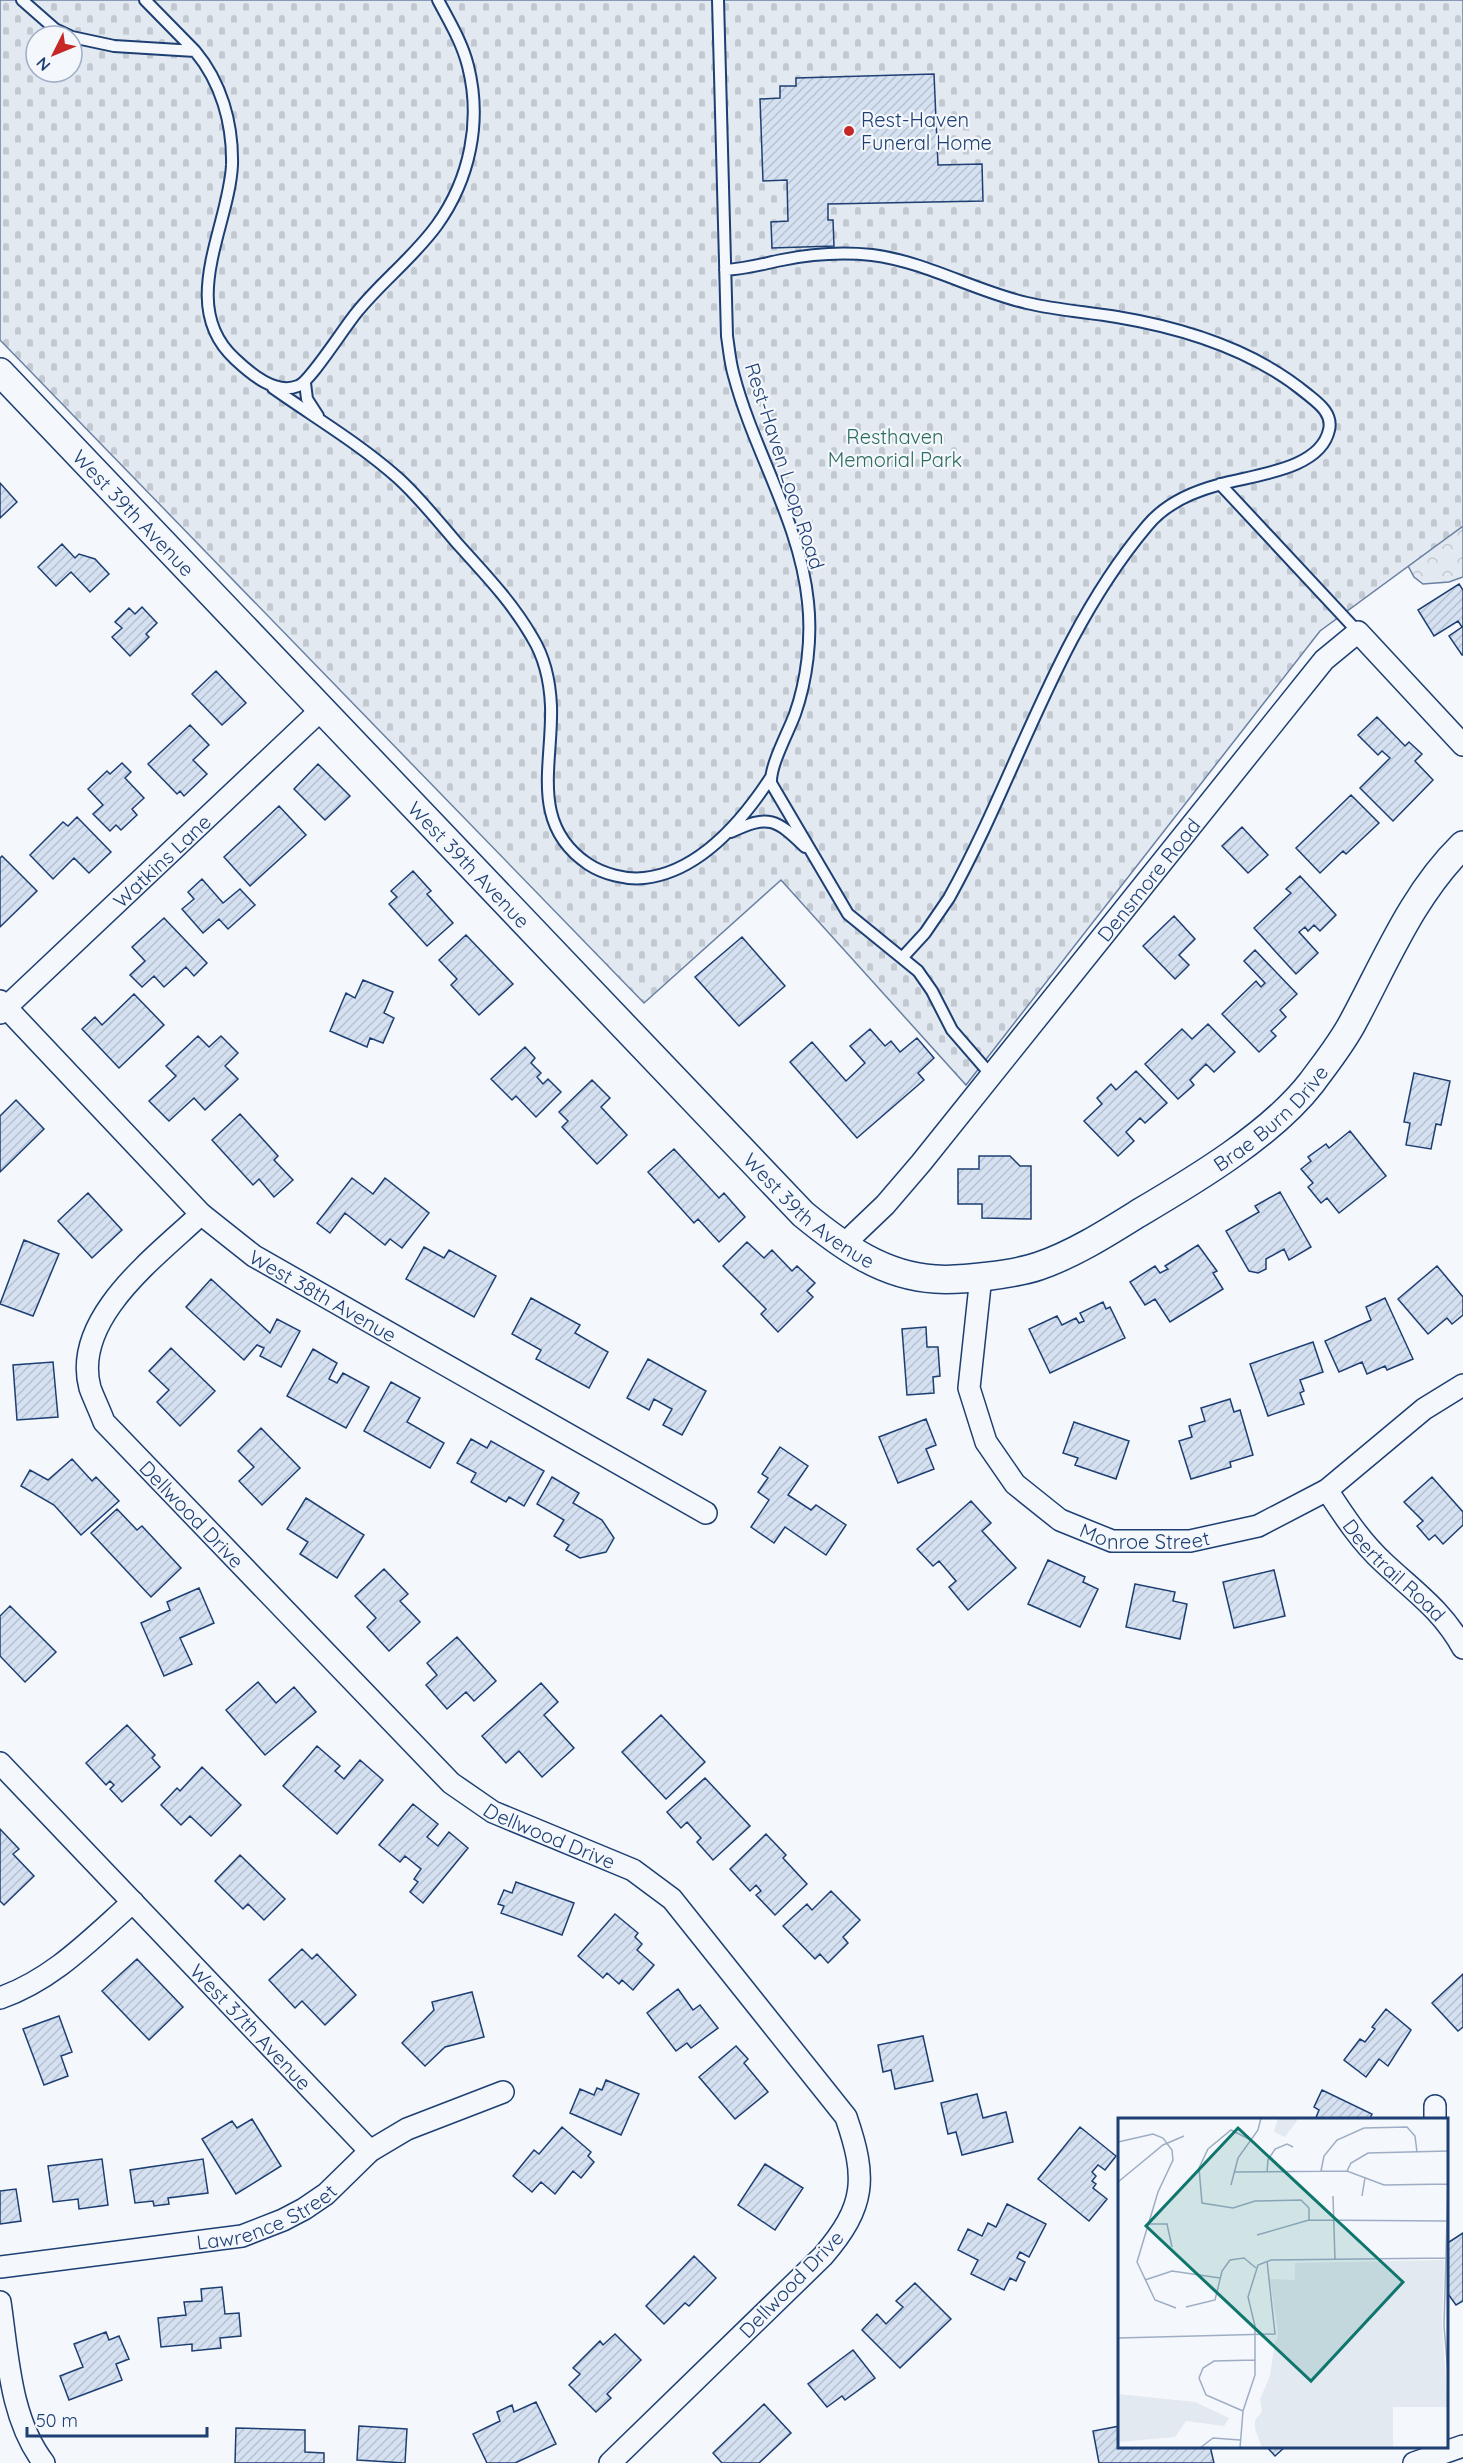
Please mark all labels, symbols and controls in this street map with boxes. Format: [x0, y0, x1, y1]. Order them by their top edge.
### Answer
north arrow [24, 24, 84, 84]
text: N [32, 53, 54, 75]
place label: Rest-Haven Funeral Home [861, 107, 992, 155]
marker: Rest-Haven Funeral Home [842, 124, 856, 138]
street label: Rest-Haven Loop Road [740, 360, 830, 572]
park label: Resthaven Memorial Park [828, 424, 962, 472]
street label: West 39th Avenue [68, 444, 200, 581]
street label: West 39th Avenue [403, 796, 536, 933]
street label: Watkins Lane [107, 809, 215, 913]
street label: Densmore Road [1091, 813, 1205, 946]
street label: Brae Burn Drive [1208, 1060, 1333, 1176]
street label: West 39th Avenue [738, 1147, 879, 1273]
street label: West 38th Avenue [245, 1244, 401, 1347]
street label: Dellwood Drive [135, 1455, 250, 1573]
street label: Deertrail Road [1338, 1514, 1451, 1626]
street label: Monroe Street [1076, 1517, 1212, 1554]
street label: Dellwood Drive [479, 1797, 619, 1874]
street label: West 37th Avenue [185, 1958, 317, 2095]
inset map [1118, 2118, 1448, 2448]
street label: Lawrence Street [195, 2178, 342, 2254]
street label: Dellwood Drive [733, 2225, 849, 2343]
scale bar [27, 2400, 207, 2438]
text: 50 m [36, 2409, 78, 2432]

